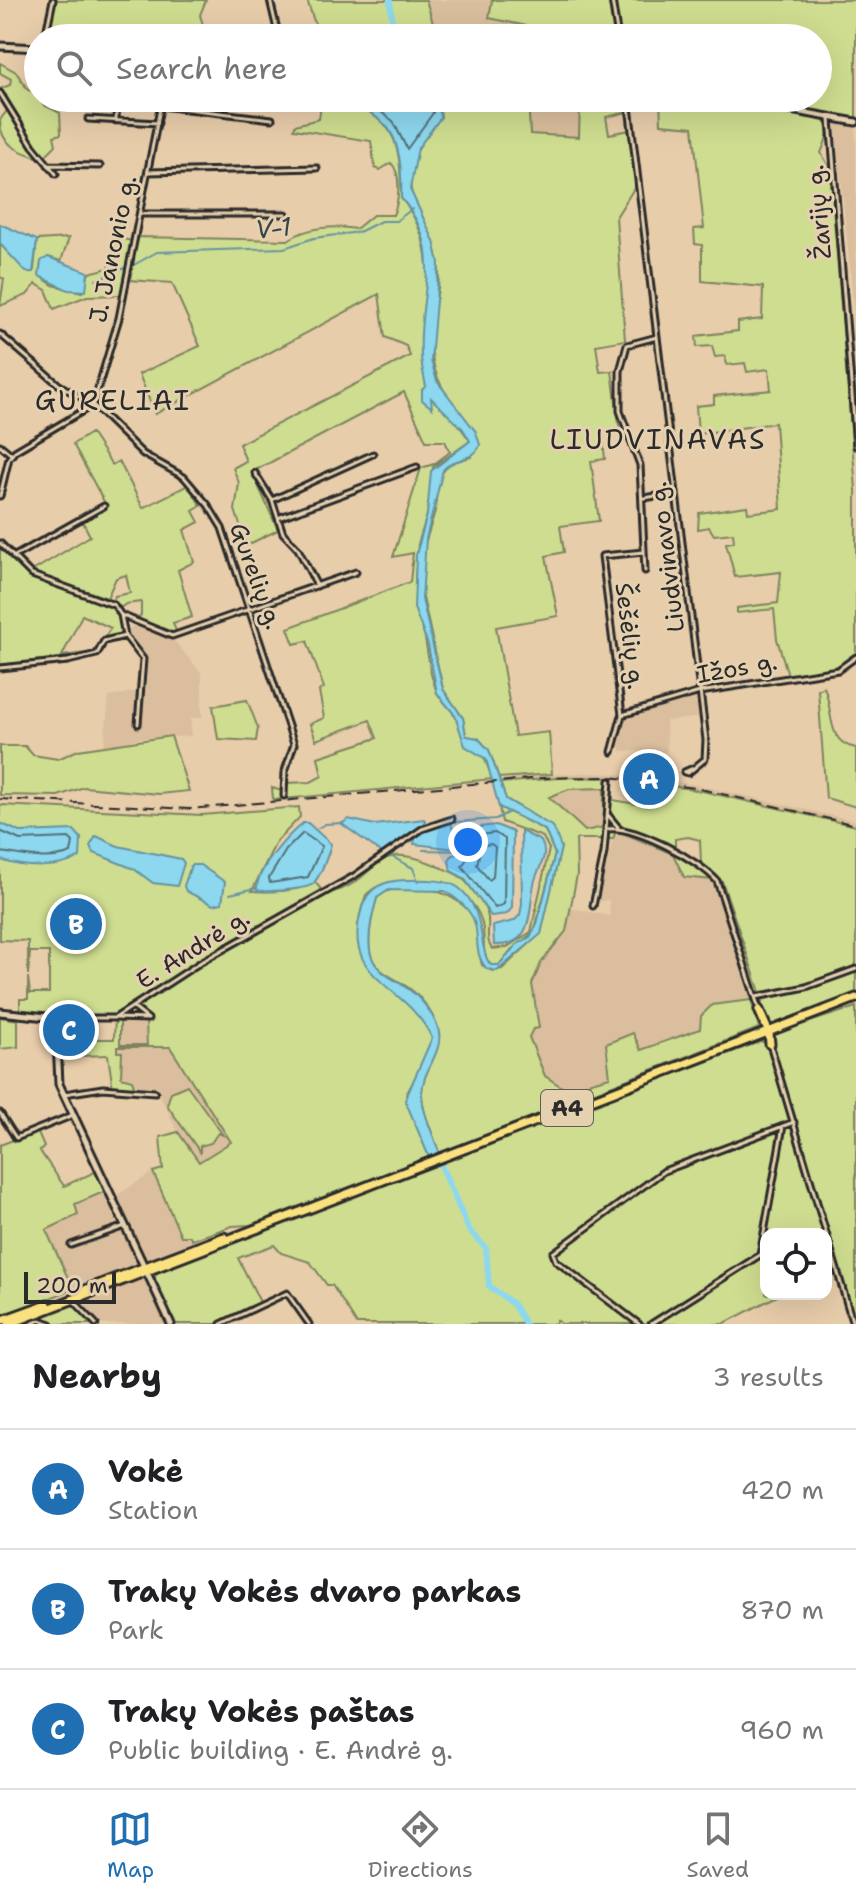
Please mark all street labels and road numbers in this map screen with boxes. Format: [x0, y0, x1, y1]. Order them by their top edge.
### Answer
street label: Žarijų g. [799, 163, 839, 261]
street label: J. Janonio g. [82, 172, 144, 326]
street label: Liudvinavo g. [642, 480, 692, 634]
street label: Gurelių g. [222, 518, 290, 634]
street label: Šešėlių g. [608, 581, 652, 691]
street label: Ižos g. [694, 645, 780, 691]
street label: E. Andrė g. [130, 902, 256, 996]
road number: A4 [541, 1090, 593, 1126]

